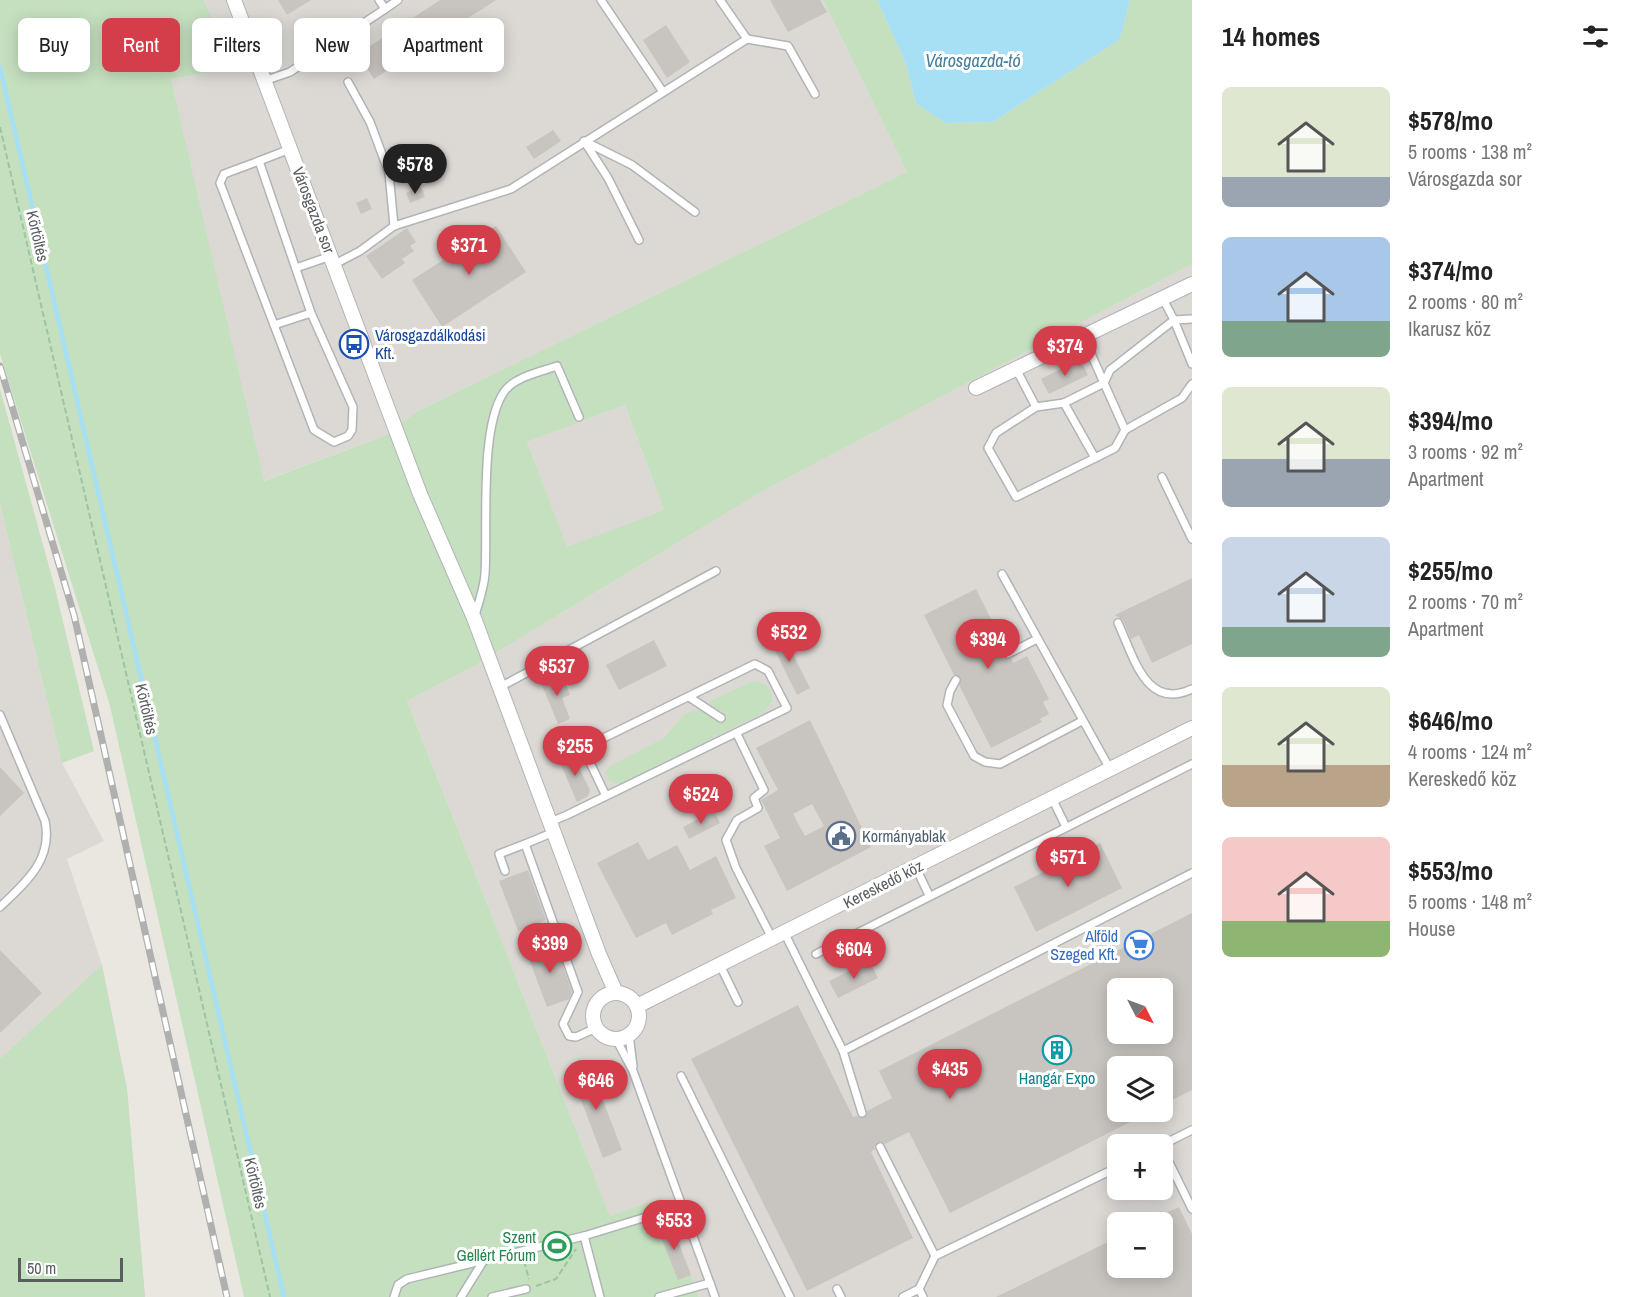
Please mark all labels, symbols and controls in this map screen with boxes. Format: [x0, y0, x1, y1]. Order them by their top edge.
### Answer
chip: Buy [18, 18, 90, 72]
chip: Rent [102, 18, 180, 72]
chip: Filters [192, 18, 282, 72]
chip: New [294, 18, 370, 72]
chip: Apartment [382, 18, 504, 72]
text: 14 homes [1222, 19, 1320, 54]
icon: filters [1579, 20, 1612, 53]
water label: Városgazda-tó [925, 48, 1021, 73]
text: $578/mo [1408, 103, 1493, 138]
icon: home [1270, 111, 1342, 183]
text: 5 rooms · 138 m² [1408, 138, 1532, 165]
pin: $578 [379, 144, 451, 195]
text: $578 [397, 150, 433, 177]
street label: Városgazda sor [287, 164, 341, 257]
text: Városgazda sor [1408, 165, 1522, 192]
street label: Körtöltés [21, 208, 55, 264]
pin: $371 [433, 225, 505, 276]
text: $371 [451, 231, 487, 258]
text: $374/mo [1408, 253, 1493, 288]
icon: home [1270, 261, 1342, 333]
text: 2 rooms · 80 m² [1408, 288, 1523, 315]
text: Ikarusz köz [1408, 315, 1491, 342]
place label: Városgazdálkodási Kft. [375, 324, 486, 364]
pin: $374 [1029, 326, 1101, 377]
bus stop icon: Városgazdálkodási Kft. [338, 328, 370, 360]
text: $374 [1047, 332, 1083, 359]
text: $394/mo [1408, 403, 1493, 438]
icon: home [1270, 411, 1342, 483]
text: 3 rooms · 92 m² [1408, 438, 1523, 465]
text: Apartment [1408, 465, 1484, 492]
text: $255/mo [1408, 553, 1493, 588]
icon: home [1270, 561, 1342, 633]
text: 2 rooms · 70 m² [1408, 588, 1523, 615]
pin: $532 [753, 612, 825, 663]
text: Apartment [1408, 615, 1484, 642]
text: $532 [771, 618, 807, 645]
pin: $394 [952, 619, 1024, 670]
text: $394 [970, 625, 1006, 652]
pin: $537 [521, 646, 593, 697]
text: $537 [539, 652, 575, 679]
street label: Körtöltés [130, 681, 164, 737]
text: $646/mo [1408, 703, 1493, 738]
icon: home [1270, 711, 1342, 783]
pin: $255 [539, 726, 611, 777]
text: $255 [557, 732, 593, 759]
text: 4 rooms · 124 m² [1408, 738, 1532, 765]
text: Kereskedő köz [1408, 765, 1516, 792]
pin: $524 [665, 774, 737, 825]
text: $524 [683, 780, 719, 807]
public building icon: Kormányablak [825, 820, 857, 852]
place label: Kormányablak [862, 825, 946, 847]
pin: $571 [1032, 837, 1104, 888]
text: $571 [1050, 843, 1086, 870]
text: $553/mo [1408, 853, 1493, 888]
street label: Kereskedő köz [839, 854, 927, 914]
icon: home [1270, 861, 1342, 933]
text: 5 rooms · 148 m² [1408, 888, 1532, 915]
text: House [1408, 915, 1455, 942]
pin: $399 [514, 923, 586, 974]
place label: Alföld Szeged Kft. [1050, 925, 1118, 965]
text: $399 [532, 929, 568, 956]
pin: $604 [818, 929, 890, 980]
supermarket icon: Alföld Szeged Kft. [1123, 929, 1155, 961]
text: $604 [836, 935, 872, 962]
north arrow [1107, 978, 1173, 1044]
map controls [1107, 978, 1173, 1278]
building icon: Hangár Expo [1041, 1034, 1073, 1066]
pin: $435 [914, 1049, 986, 1100]
text: $435 [932, 1055, 968, 1082]
button: layers [1107, 1056, 1173, 1122]
pin: $646 [560, 1060, 632, 1111]
text: $646 [578, 1066, 614, 1093]
place label: Hangár Expo [1019, 1067, 1095, 1089]
button: + [1107, 1134, 1173, 1200]
street label: Körtöltés [239, 1155, 273, 1211]
pin: $553 [638, 1200, 710, 1251]
text: $553 [656, 1206, 692, 1233]
button: − [1107, 1212, 1173, 1278]
place label: Szent Gellért Fórum [456, 1226, 536, 1266]
sports icon: Szent Gellért Fórum [541, 1230, 573, 1262]
scale bar [18, 1255, 123, 1282]
text: 50 m [27, 1257, 56, 1279]

